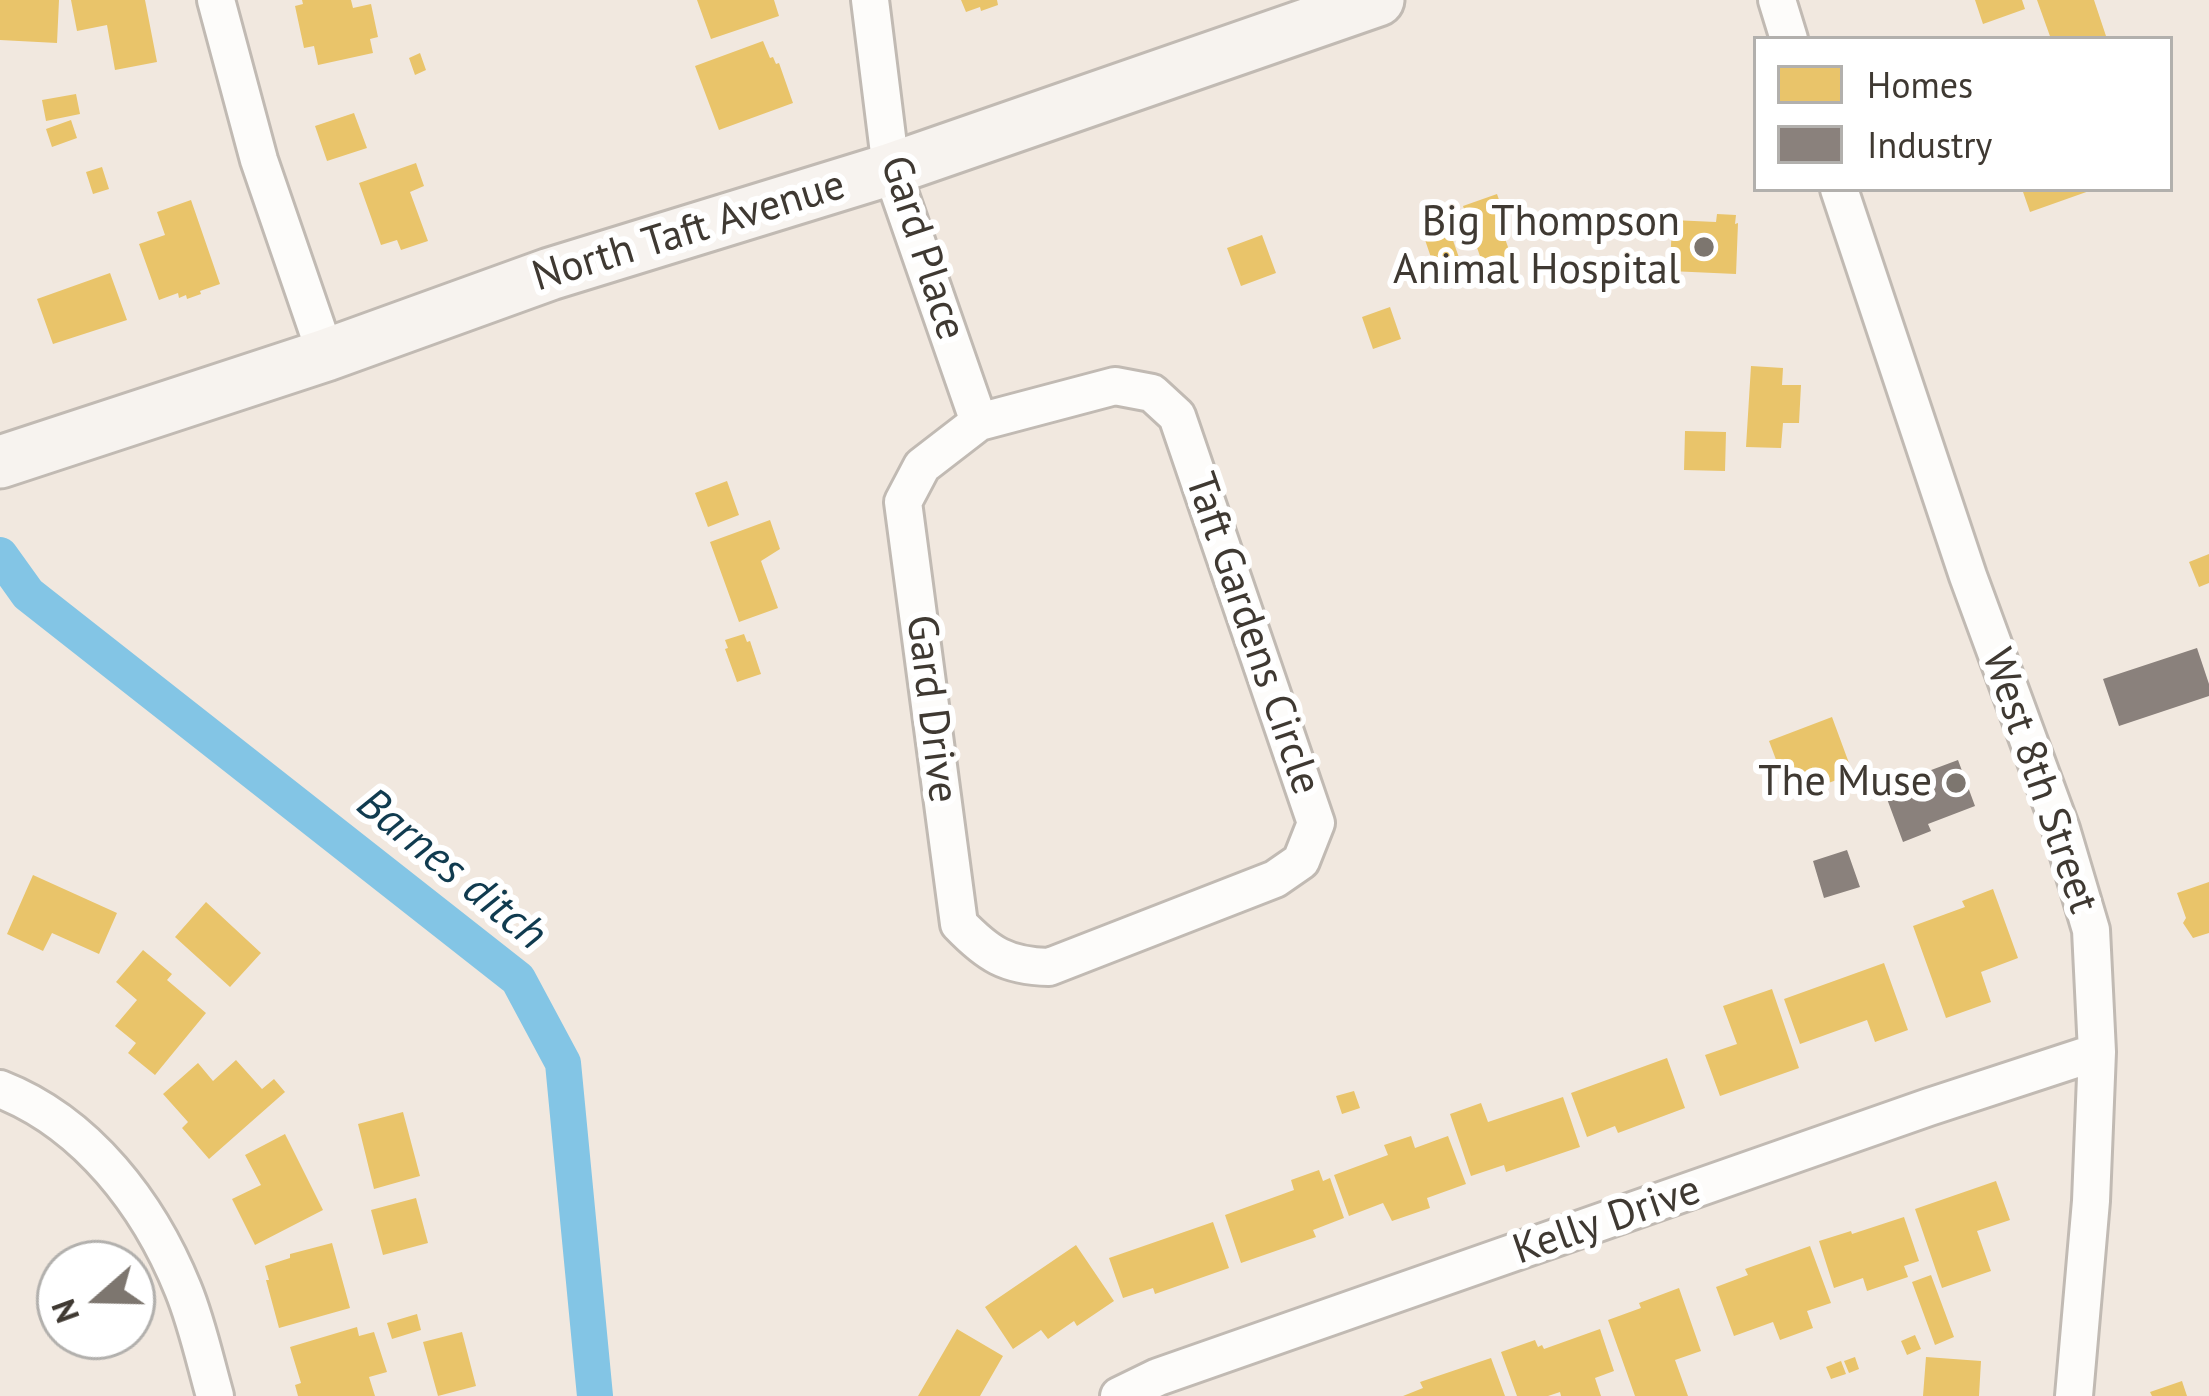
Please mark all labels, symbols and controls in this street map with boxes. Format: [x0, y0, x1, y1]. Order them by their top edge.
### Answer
legend [1753, 36, 2173, 192]
text: Homes [1867, 61, 1973, 108]
text: Industry [1867, 121, 1992, 168]
street label: Gard Place [869, 150, 975, 346]
street label: North Taft Avenue [527, 161, 851, 303]
place label: Big Thompson Animal Hospital [1393, 198, 1680, 296]
marker: Big Thompson Animal Hospital [1691, 234, 1717, 260]
street label: Taft Gardens Circle [1173, 467, 1331, 801]
street label: Gard Drive [894, 612, 968, 806]
street label: West 8th Street [1970, 642, 2108, 920]
place label: The Muse [1758, 758, 1932, 808]
marker: The Muse [1943, 770, 1969, 796]
water label: Barnes ditch [346, 778, 556, 962]
street label: Kelly Drive [1507, 1166, 1707, 1276]
north arrow [36, 1240, 156, 1360]
text: N [41, 1294, 88, 1329]

